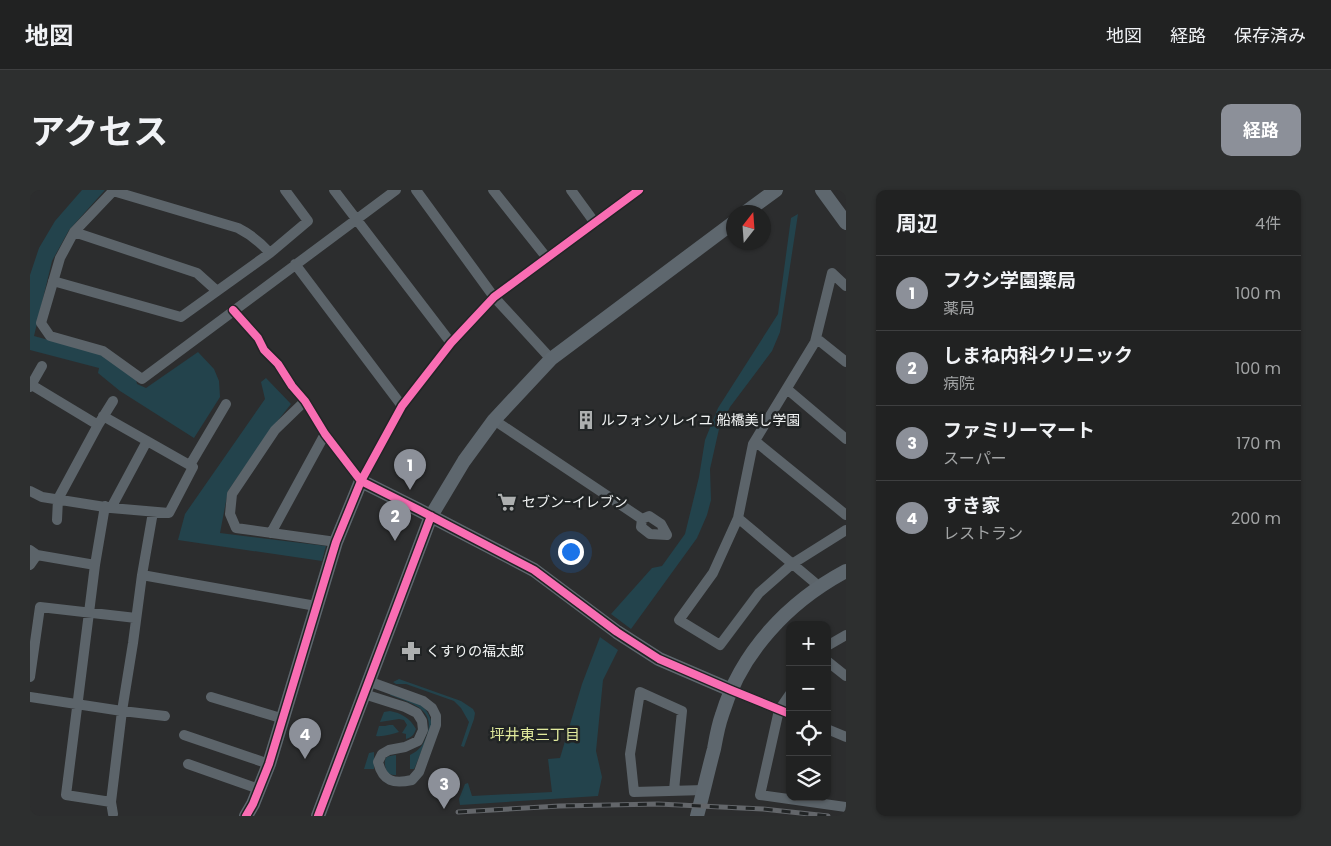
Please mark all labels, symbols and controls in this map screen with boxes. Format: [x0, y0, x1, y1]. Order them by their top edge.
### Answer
text: 地図 [25, 19, 73, 52]
text: 地図 [1106, 23, 1142, 48]
text: 経路 [1170, 23, 1206, 48]
text: 保存済み [1234, 23, 1306, 48]
button: 経路 [1221, 104, 1301, 156]
text: アクセス [30, 107, 168, 156]
north arrow [726, 205, 771, 250]
text: 周辺 [896, 209, 938, 238]
text: 4件 [1255, 212, 1281, 235]
text: フクシ学園薬局 [943, 267, 1076, 294]
text: 1 [909, 282, 915, 305]
text: 100 m [1235, 282, 1281, 305]
text: 薬局 [943, 297, 975, 320]
text: しまね内科クリニック [943, 342, 1133, 369]
text: 2 [907, 357, 917, 380]
text: 100 m [1235, 357, 1281, 380]
text: 病院 [943, 372, 975, 395]
building icon: ルフォンソレイユ 船橋美し学園 [575, 409, 597, 431]
place label: ルフォンソレイユ 船橋美し学園 [601, 410, 800, 430]
text: ファミリーマート [943, 417, 1095, 444]
text: 3 [907, 432, 917, 455]
text: 170 m [1236, 432, 1281, 455]
text: スーパー [943, 447, 1007, 470]
pin: 1 [394, 449, 426, 490]
supermarket icon: セブン-イレブン [496, 491, 518, 513]
place label: セブン-イレブン [522, 492, 628, 512]
text: すき家 [943, 492, 1000, 519]
pin: 2 [379, 500, 411, 541]
text: 4 [907, 507, 917, 530]
text: 200 m [1231, 507, 1281, 530]
text: レストラン [943, 522, 1023, 545]
your location [558, 539, 584, 565]
map controls [786, 621, 831, 801]
button: + [786, 621, 831, 666]
pharmacy icon: くすりの福太郎 [400, 640, 422, 662]
place label: くすりの福太郎 [426, 641, 524, 661]
button: − [786, 666, 831, 711]
button: locate [786, 711, 831, 756]
pin: 4 [289, 718, 321, 759]
district label: 坪井東三丁目 [490, 724, 580, 745]
button: layers [786, 756, 831, 801]
pin: 3 [428, 768, 460, 809]

